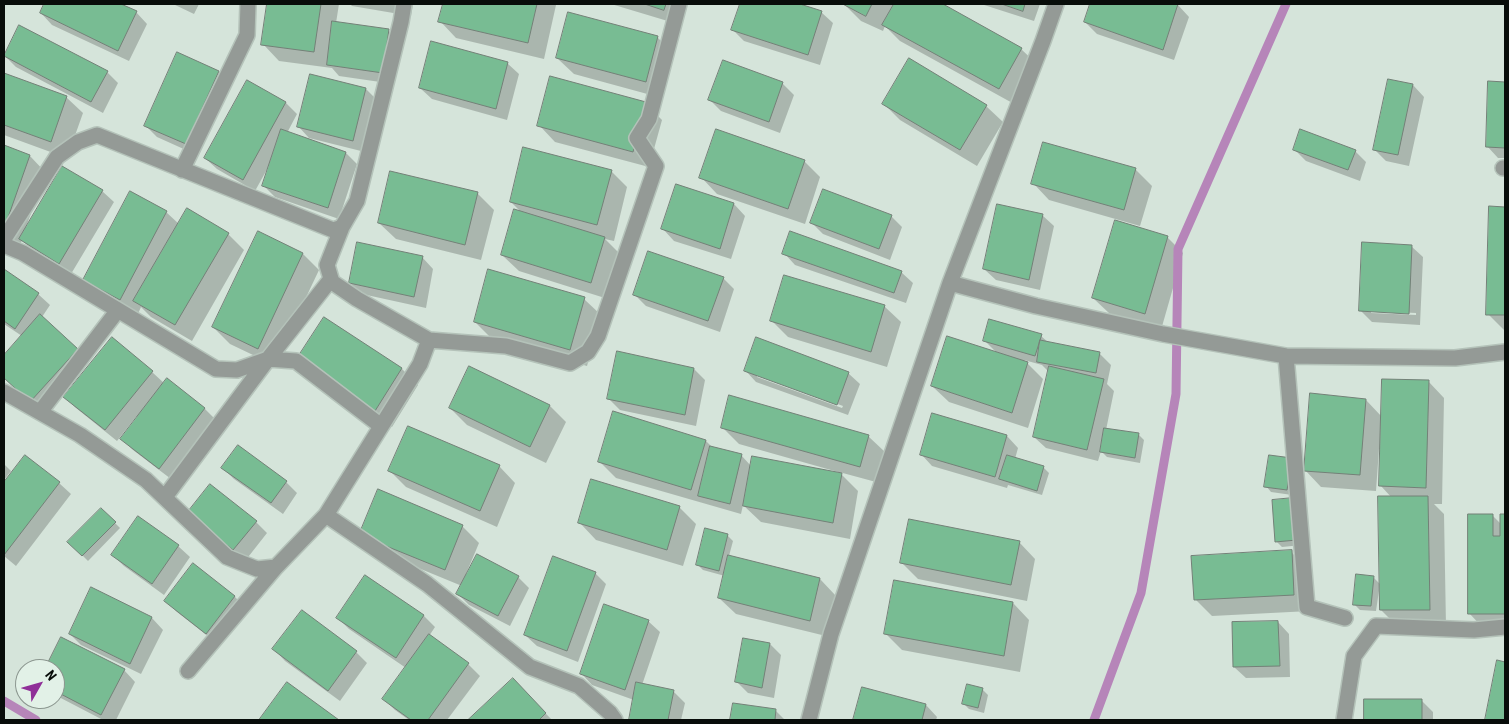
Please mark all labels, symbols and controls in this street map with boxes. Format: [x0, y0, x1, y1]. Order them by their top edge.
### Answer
north arrow [15, 659, 65, 709]
text: N [42, 667, 60, 684]

